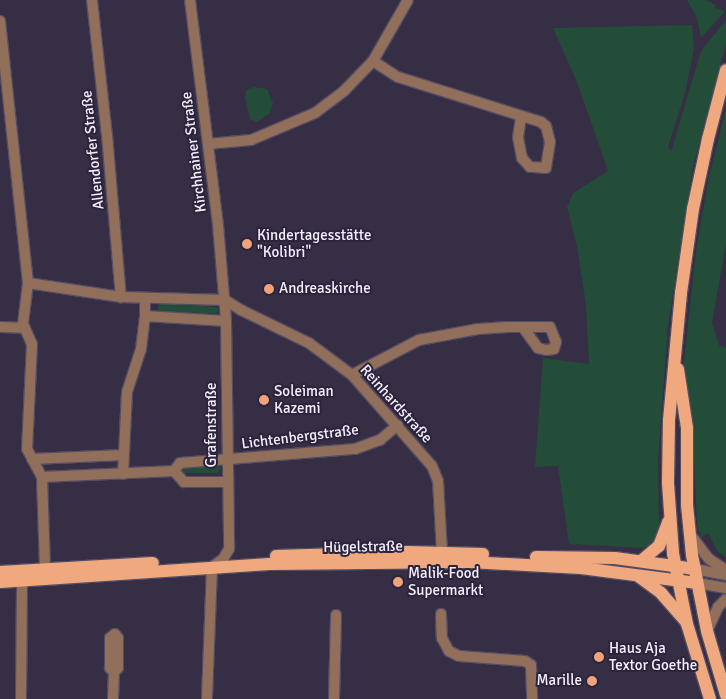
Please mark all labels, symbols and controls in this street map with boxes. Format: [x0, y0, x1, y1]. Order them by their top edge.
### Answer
street label: Allendorfer Straße [78, 90, 108, 210]
street label: Kirchhainer Straße [178, 91, 210, 213]
place label: Kindertagesstätte "Kolibri" [257, 226, 371, 261]
marker: Kindertagesstätte "Kolibri" [241, 238, 253, 250]
place label: Andreaskirche [279, 280, 371, 298]
marker: Andreaskirche [263, 283, 275, 295]
street label: Reinhardstraße [356, 361, 436, 447]
place label: Soleiman Kazemi [274, 382, 334, 417]
street label: Grafenstraße [203, 383, 221, 467]
marker: Soleiman Kazemi [258, 394, 270, 406]
street label: Lichtenbergstraße [240, 421, 360, 453]
street label: Hügelstraße [323, 537, 403, 557]
place label: Malik-Food Supermarkt [408, 564, 483, 599]
marker: Malik-Food Supermarkt [392, 576, 404, 588]
place label: Haus Aja Textor Goethe [609, 639, 697, 674]
marker: Haus Aja Textor Goethe [593, 651, 605, 663]
place label: Marille [536, 672, 582, 690]
marker: Marille [586, 675, 598, 687]

